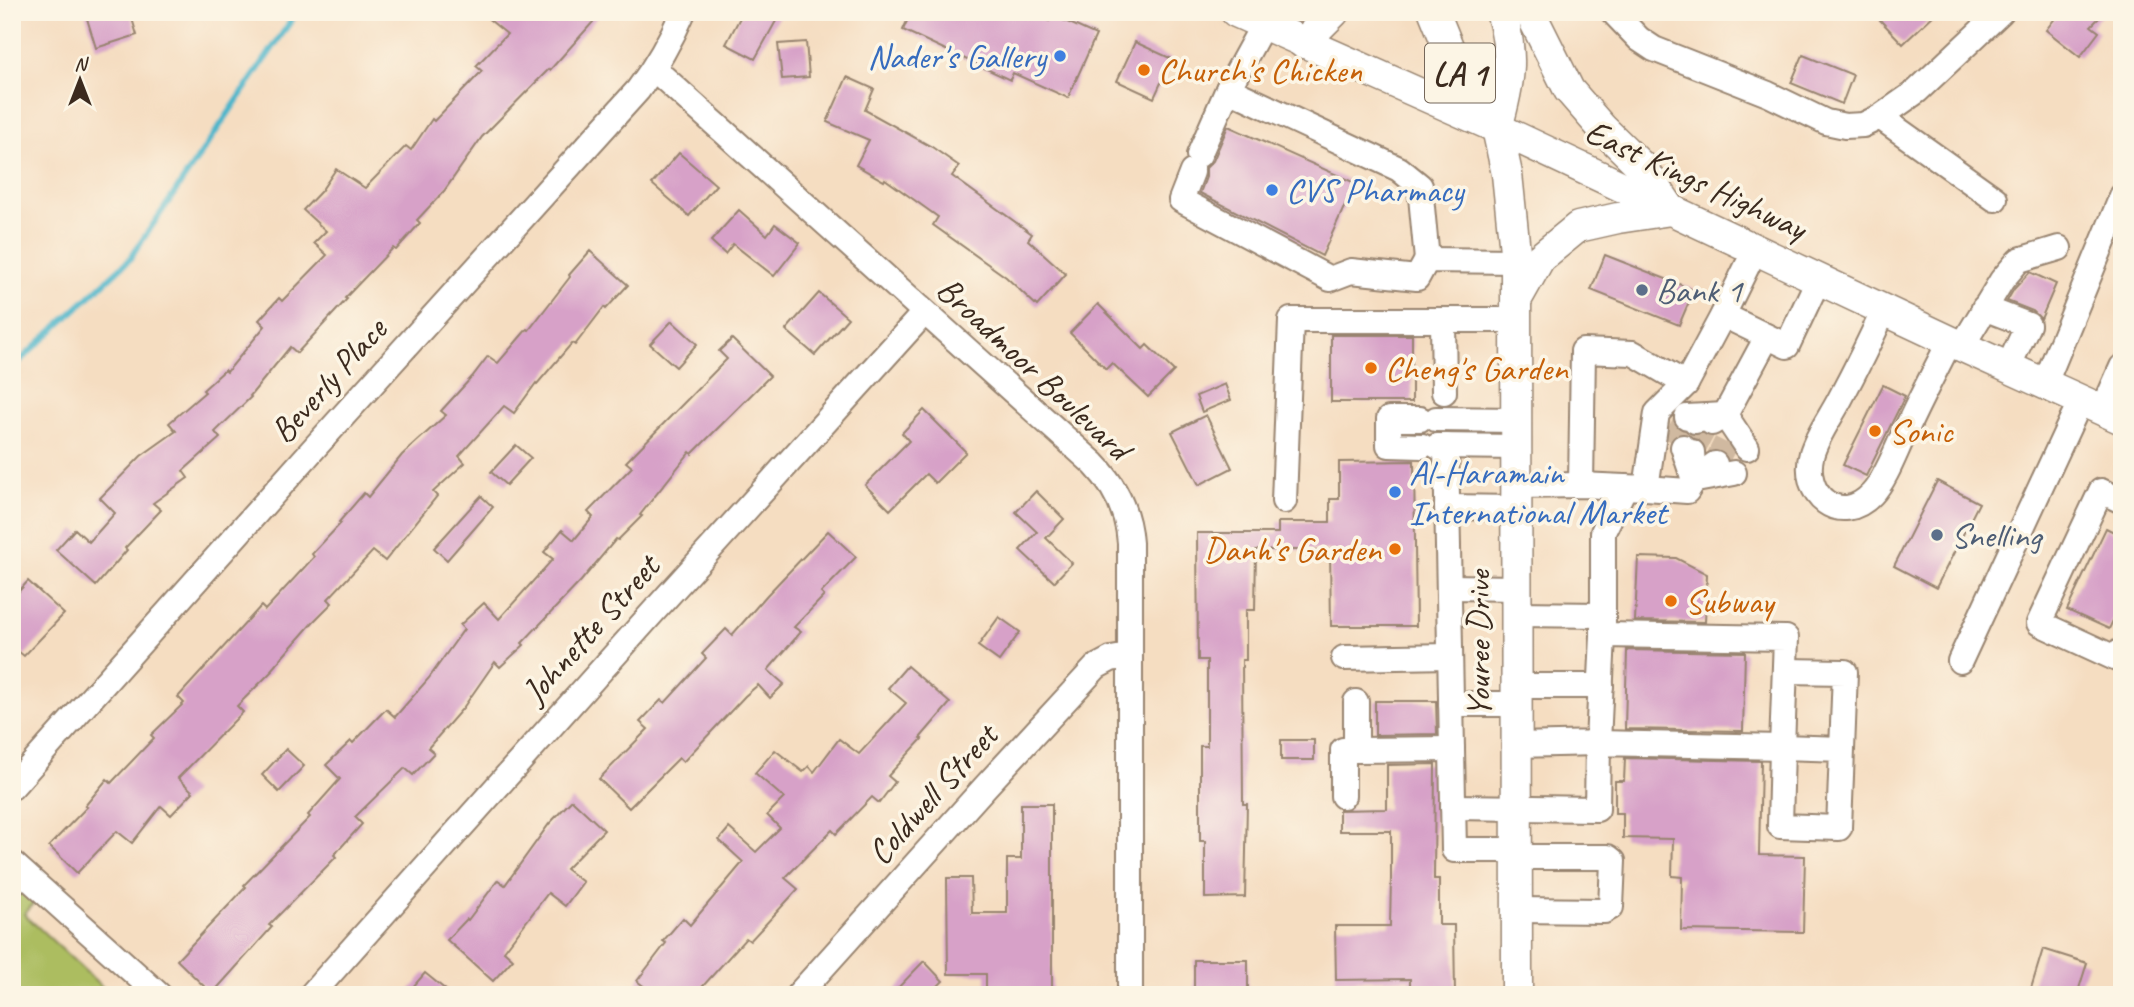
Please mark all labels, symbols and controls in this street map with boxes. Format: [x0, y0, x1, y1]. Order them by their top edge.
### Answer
place label: Nader's Gallery [867, 34, 1048, 79]
road number: LA 1 [1425, 44, 1495, 102]
north arrow [46, 46, 116, 116]
marker: Nader's Gallery [1052, 48, 1068, 64]
place label: Church's Chicken [1158, 48, 1362, 93]
text: N [74, 52, 89, 76]
marker: Church's Chicken [1136, 62, 1152, 78]
street label: East Kings Highway [1578, 109, 1816, 252]
place label: CVS Pharmacy [1286, 168, 1466, 213]
marker: CVS Pharmacy [1264, 182, 1280, 198]
street label: Broadmoor Boulevard [927, 267, 1144, 473]
place label: Bank 1 [1656, 268, 1744, 313]
marker: Bank 1 [1634, 282, 1650, 298]
street label: Beverly Place [260, 306, 398, 452]
place label: Cheng's Garden [1385, 346, 1569, 391]
marker: Cheng's Garden [1363, 360, 1379, 376]
place label: Sonic [1889, 409, 1954, 454]
marker: Sonic [1867, 423, 1883, 439]
place label: Al-Haramain International Market [1409, 450, 1670, 535]
marker: Al-Haramain International Market [1387, 484, 1403, 500]
place label: Snelling [1951, 513, 2044, 558]
place label: Danh's Garden [1204, 527, 1382, 572]
marker: Snelling [1929, 527, 1945, 543]
marker: Danh's Garden [1387, 541, 1403, 557]
street label: Johnette Street [511, 543, 671, 714]
street label: Youree Drive [1456, 568, 1501, 718]
place label: Subway [1685, 579, 1776, 624]
marker: Subway [1663, 593, 1679, 609]
street label: Coldwell Street [857, 712, 1010, 874]

